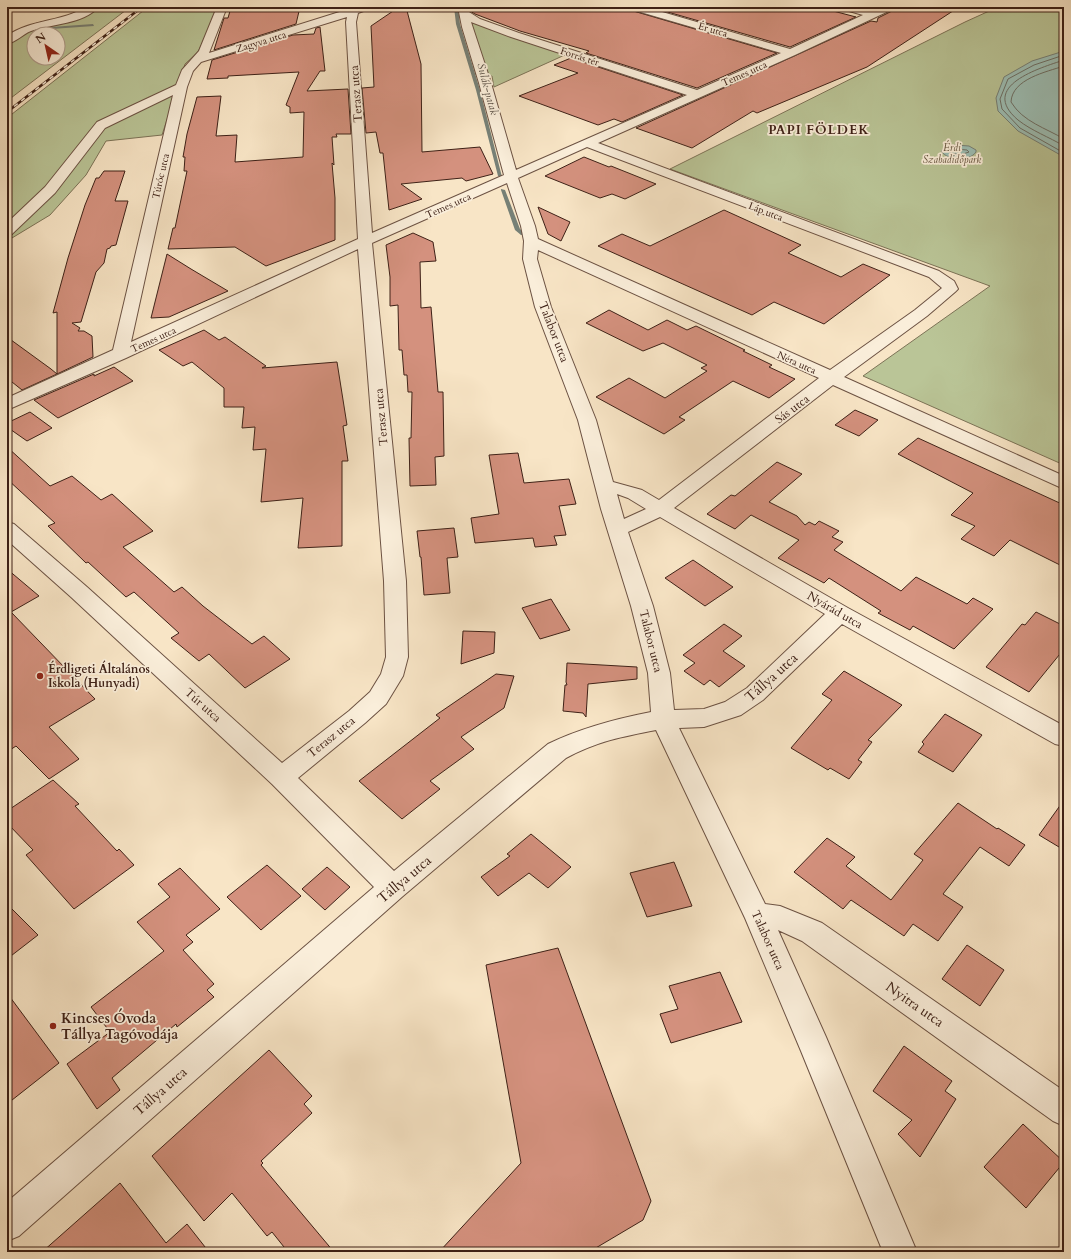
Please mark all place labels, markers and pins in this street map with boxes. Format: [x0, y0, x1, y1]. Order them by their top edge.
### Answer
place label: Érdligeti Általános Iskola (Hunyadi) [48, 660, 150, 691]
marker: Érdligeti Általános Iskola (Hunyadi) [35, 671, 45, 681]
place label: Kincses Óvoda Tállya Tagóvodája [61, 1008, 178, 1044]
marker: Kincses Óvoda Tállya Tagóvodája [48, 1021, 58, 1031]

